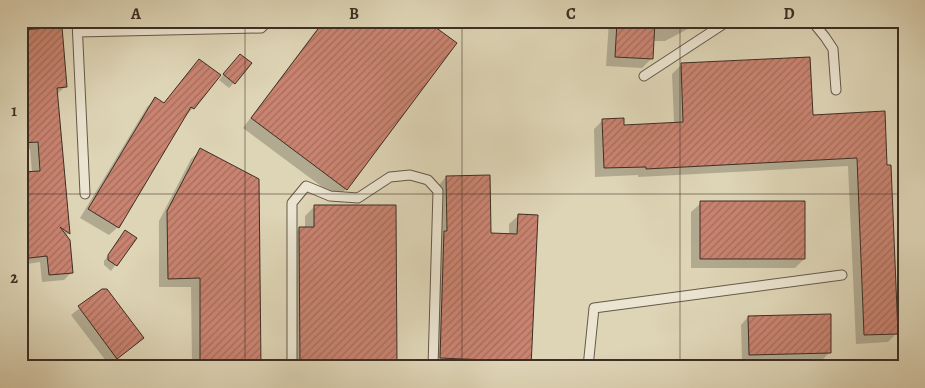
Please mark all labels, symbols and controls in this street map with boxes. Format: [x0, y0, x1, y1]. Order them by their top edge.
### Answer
text: A [130, 3, 142, 25]
text: B [349, 3, 359, 25]
text: C [566, 3, 576, 25]
text: D [783, 3, 795, 25]
text: 1 [11, 100, 17, 122]
text: 2 [10, 267, 18, 289]

